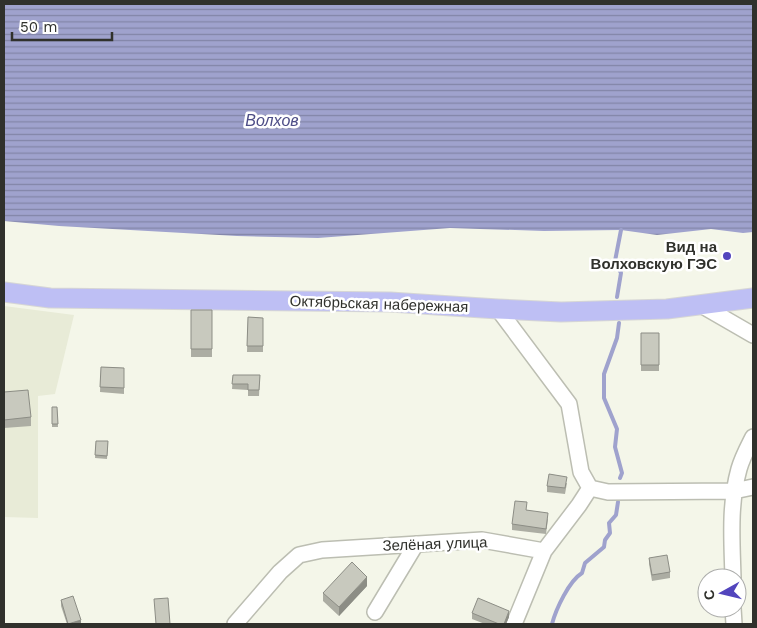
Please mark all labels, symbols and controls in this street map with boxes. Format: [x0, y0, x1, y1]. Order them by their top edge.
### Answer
scale bar [12, 10, 112, 42]
text: 50 m [20, 18, 57, 36]
water label: Волхов [245, 111, 299, 130]
place label: Вид на Волховскую ГЭС [591, 238, 718, 273]
marker: Вид на Волховскую ГЭС [721, 250, 733, 262]
street label: Октябрьская набережная [289, 292, 469, 316]
street label: Зелёная улица [382, 533, 488, 555]
north arrow [697, 568, 747, 618]
text: С [700, 589, 718, 601]

